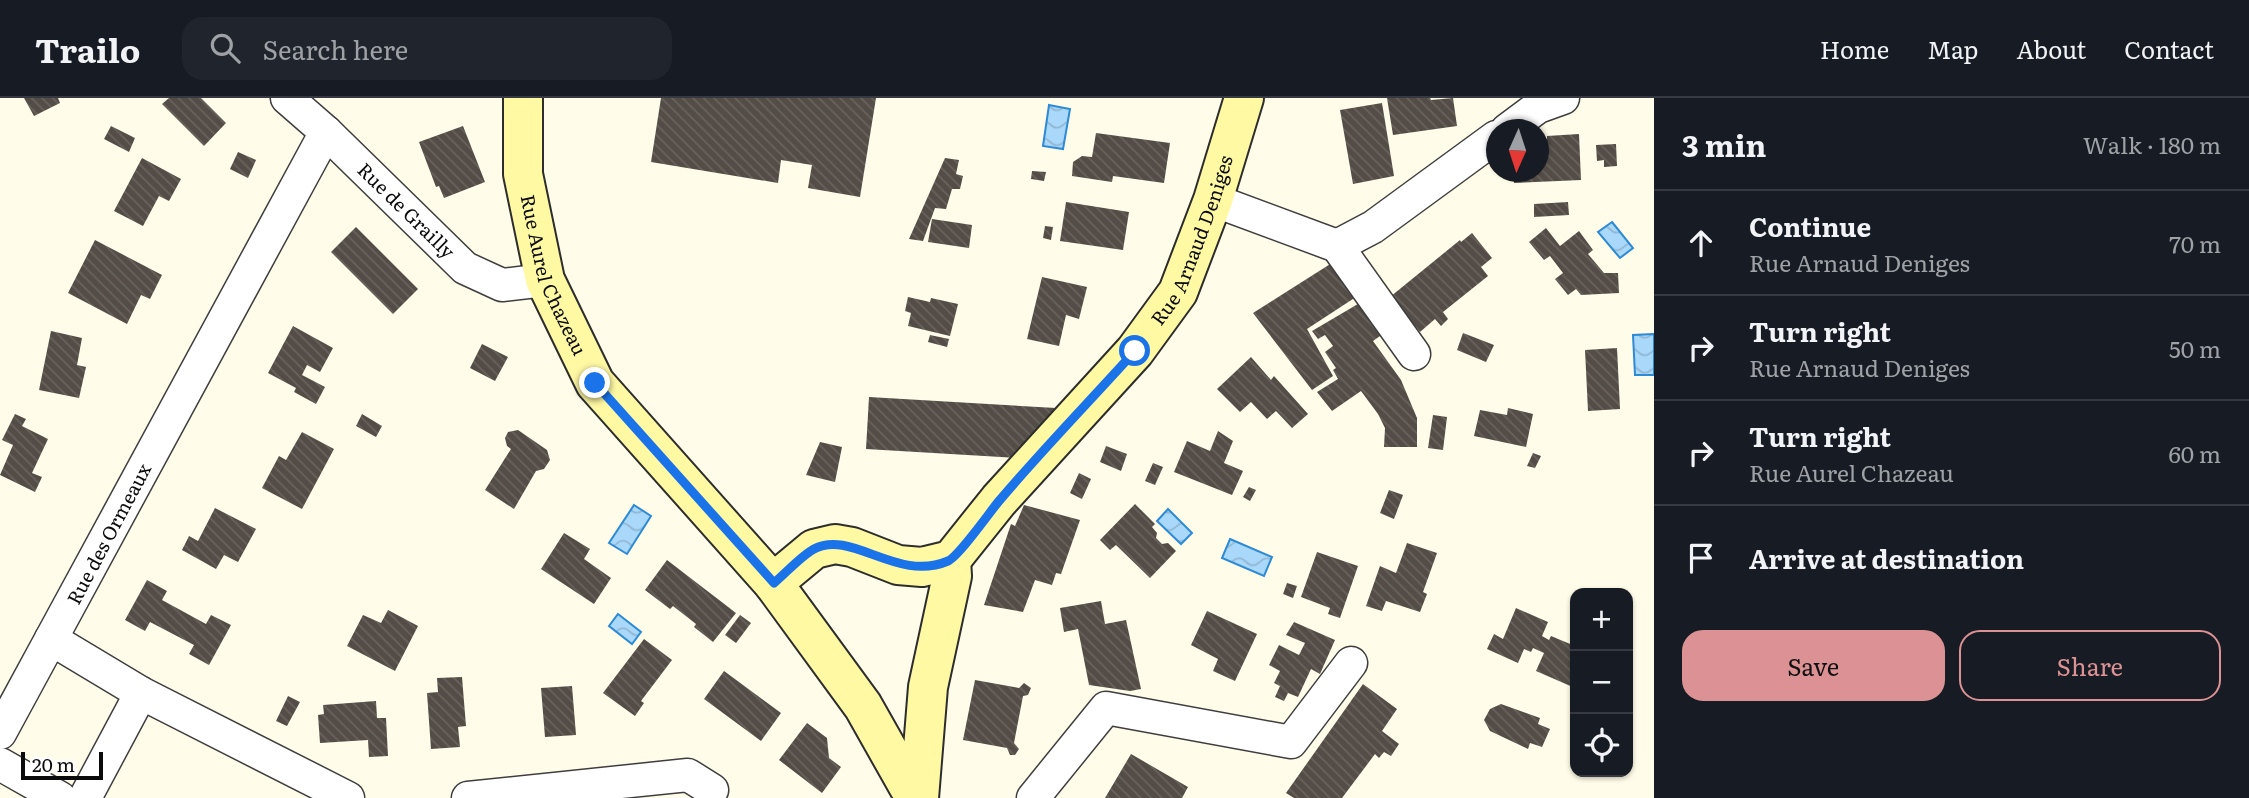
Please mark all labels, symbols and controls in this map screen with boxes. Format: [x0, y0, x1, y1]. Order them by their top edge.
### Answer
search box [182, 17, 672, 80]
text: Trailo [35, 24, 140, 73]
icon: search [206, 29, 244, 67]
text: Search here [262, 29, 408, 68]
text: Home [1820, 31, 1889, 66]
text: Map [1927, 31, 1978, 66]
text: About [2016, 31, 2086, 66]
text: Contact [2124, 31, 2214, 66]
north arrow [1486, 119, 1549, 182]
text: 3 min [1682, 122, 1766, 166]
text: Walk · 180 m [2083, 127, 2221, 161]
street label: Rue Arnaud Deniges [1143, 151, 1239, 331]
street label: Rue de Grailly [352, 155, 462, 264]
street label: Rue Aurel Chazeau [515, 192, 594, 360]
text: Continue [1749, 206, 1871, 245]
icon: ahead [1682, 224, 1720, 262]
text: 70 m [2169, 226, 2221, 260]
text: Rue Arnaud Deniges [1749, 245, 1970, 279]
text: Turn right [1749, 311, 1891, 350]
icon: right [1682, 329, 1720, 367]
text: 50 m [2169, 331, 2221, 365]
route start [1119, 335, 1150, 366]
text: Rue Arnaud Deniges [1749, 350, 1970, 384]
route end [579, 367, 610, 398]
text: Turn right [1749, 416, 1891, 455]
icon: right [1682, 434, 1720, 472]
text: 60 m [2168, 436, 2221, 470]
text: Rue Aurel Chazeau [1749, 455, 1954, 489]
street label: Rue des Ormeaux [59, 458, 157, 609]
text: Arrive at destination [1749, 538, 2024, 577]
icon: arrive [1682, 539, 1720, 577]
map controls [1570, 588, 1633, 777]
button: + [1570, 588, 1633, 651]
button: Save [1682, 630, 1945, 701]
button: Share [1959, 630, 2221, 701]
button: − [1570, 651, 1633, 714]
button: locate [1570, 714, 1633, 777]
scale bar [21, 749, 103, 781]
text: 20 m [32, 750, 75, 778]

